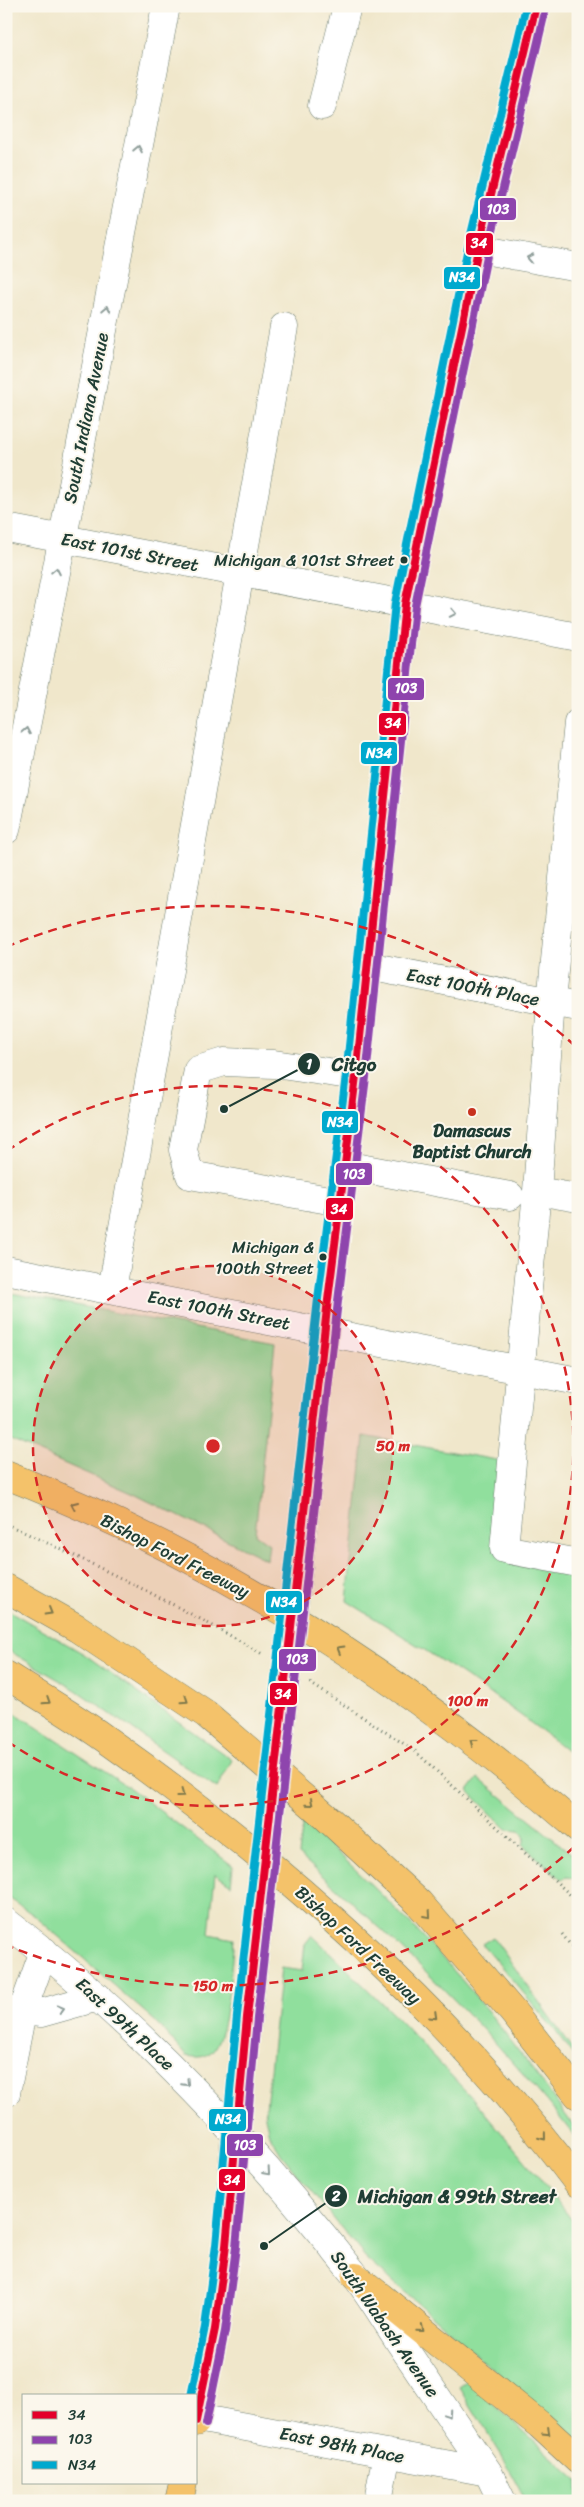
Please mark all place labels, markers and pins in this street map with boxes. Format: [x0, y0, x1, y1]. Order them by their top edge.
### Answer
place label: Michigan & 101st Street [214, 545, 396, 575]
marker: Michigan & 101st Street [399, 555, 409, 565]
callout: Citgo [296, 1047, 386, 1081]
marker: Damascus Baptist Church [466, 1106, 478, 1118]
place label: Damascus Baptist Church [413, 1115, 532, 1168]
place label: Michigan & 100th Street [215, 1232, 315, 1283]
marker: Michigan & 100th Street [318, 1252, 328, 1262]
centre of rings [204, 1437, 222, 1455]
callout: Michigan & 99th Street [323, 2179, 567, 2213]

